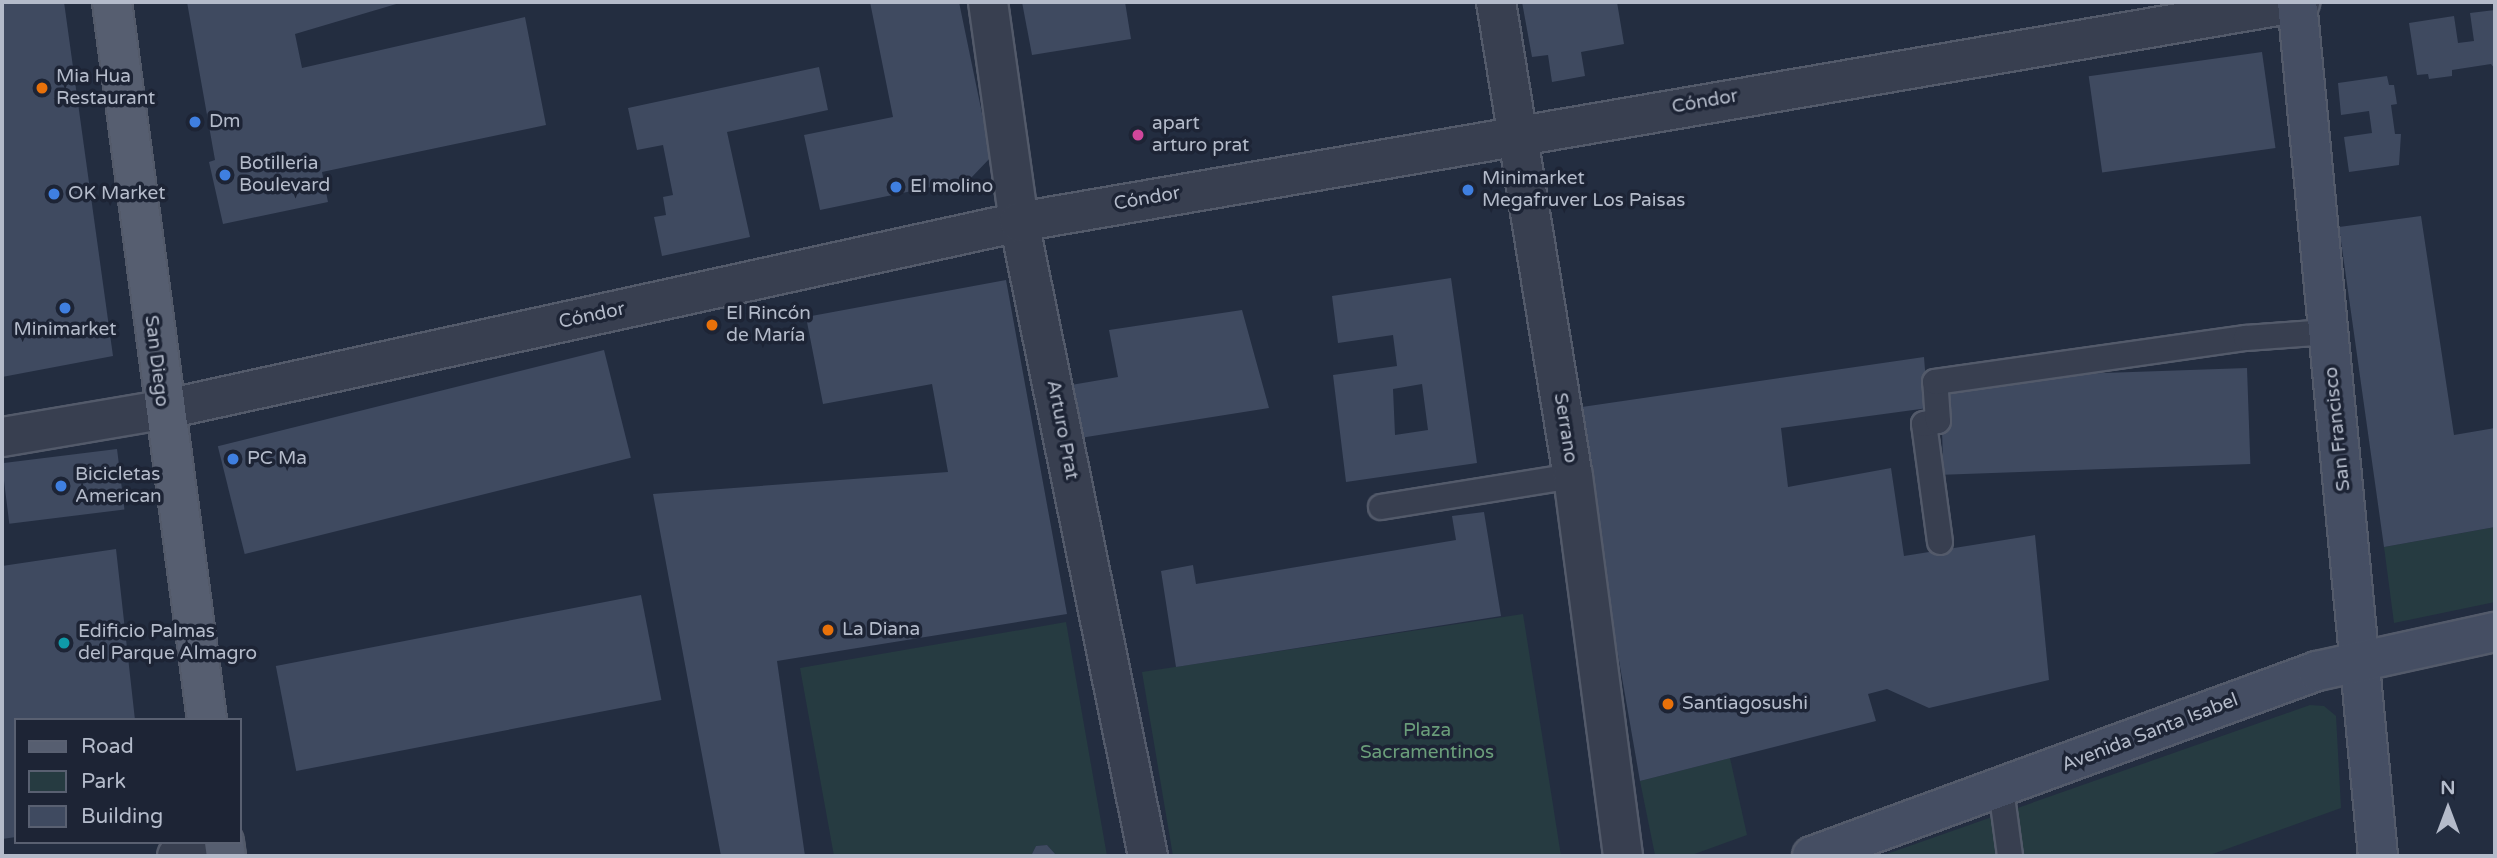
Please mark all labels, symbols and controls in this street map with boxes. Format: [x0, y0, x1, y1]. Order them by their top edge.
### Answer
place label: Mia Hua Restaurant [56, 66, 155, 110]
marker: Mia Hua Restaurant [34, 80, 50, 96]
street label: Cóndor [1670, 85, 1740, 119]
place label: Dm [209, 111, 241, 133]
place label: apart arturo prat [1152, 113, 1249, 157]
marker: Dm [187, 114, 203, 130]
marker: apart arturo prat [1130, 127, 1146, 143]
place label: Botilleria Boulevard [239, 153, 330, 197]
marker: Botilleria Boulevard [217, 167, 233, 183]
place label: Minimarket Megafruver Los Paisas [1482, 168, 1685, 212]
place label: El molino [910, 176, 993, 198]
marker: El molino [888, 179, 904, 195]
street label: Cóndor [1112, 182, 1182, 216]
marker: Minimarket Megafruver Los Paisas [1460, 182, 1476, 198]
place label: OK Market [68, 183, 166, 205]
marker: OK Market [46, 186, 62, 202]
street label: Cóndor [557, 298, 627, 334]
marker: Minimarket [57, 300, 73, 316]
place label: El Rincón de María [726, 303, 811, 347]
street label: San Diego [139, 314, 173, 408]
marker: El Rincón de María [704, 317, 720, 333]
place label: Minimarket [14, 319, 116, 341]
street label: San Francisco [2320, 366, 2356, 492]
street label: Arturo Prat [1041, 378, 1083, 482]
street label: Serrano [1548, 391, 1582, 465]
place label: PC Ma [247, 448, 307, 470]
marker: PC Ma [225, 451, 241, 467]
place label: Bicicletas American [75, 464, 162, 508]
marker: Bicicletas American [53, 478, 69, 494]
place label: La Diana [842, 619, 920, 641]
place label: Edificio Palmas del Parque Almagro [78, 621, 257, 665]
marker: La Diana [820, 622, 836, 638]
marker: Edificio Palmas del Parque Almagro [56, 635, 72, 651]
street label: Avenida Santa Isabel [2059, 689, 2241, 777]
place label: Santiagosushi [1682, 693, 1808, 715]
marker: Santiagosushi [1660, 696, 1676, 712]
legend [14, 718, 242, 844]
park label: Plaza Sacramentinos [1360, 720, 1494, 764]
text: Road [81, 734, 134, 759]
text: Park [81, 769, 126, 794]
north arrow [2413, 774, 2483, 844]
text: N [2440, 777, 2456, 799]
text: Building [81, 804, 163, 829]

